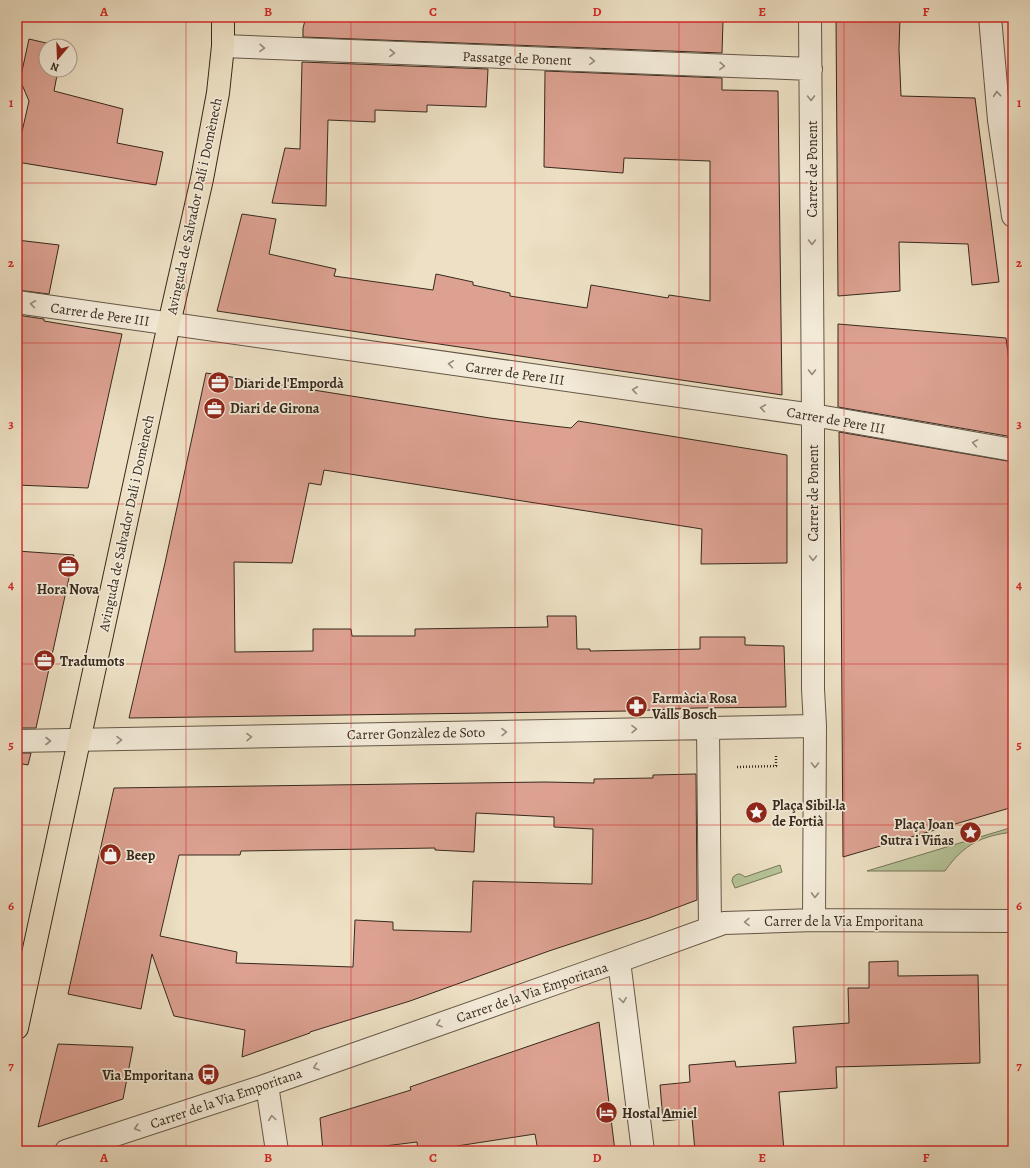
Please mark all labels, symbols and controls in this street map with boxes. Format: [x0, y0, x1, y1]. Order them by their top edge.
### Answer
text: A [99, 3, 109, 20]
text: B [264, 3, 272, 20]
text: C [429, 3, 437, 20]
text: D [592, 3, 602, 20]
text: E [758, 3, 766, 20]
text: F [923, 3, 930, 20]
north arrow [38, 38, 78, 78]
one-way arrow [259, 44, 265, 52]
street label: Passatge de Ponent [462, 47, 572, 70]
one-way arrow [389, 49, 395, 57]
one-way arrow [589, 56, 595, 65]
text: N [49, 59, 61, 75]
one-way arrow [719, 61, 725, 70]
one-way arrow [992, 91, 1001, 97]
text: 1 [9, 94, 14, 111]
text: 1 [1017, 94, 1022, 111]
street label: Avinguda de Salvador Dalí i Domènech [162, 95, 227, 317]
one-way arrow [807, 95, 815, 101]
street label: Carrer de Ponent [803, 120, 822, 218]
one-way arrow [808, 239, 816, 245]
text: 2 [8, 254, 15, 271]
text: 2 [1016, 254, 1023, 271]
street label: Carrer de Pere III [49, 298, 151, 331]
one-way arrow [30, 300, 36, 309]
street label: Carrer de Pere III [464, 357, 566, 390]
one-way arrow [448, 360, 454, 369]
one-way arrow [808, 369, 817, 375]
office icon: Diari de l'Empordà [206, 370, 232, 396]
place label: Diari de l'Empordà [234, 374, 344, 393]
one-way arrow [632, 386, 638, 395]
office icon: Diari de Girona [201, 395, 227, 421]
place label: Diari de Girona [230, 399, 320, 418]
street label: Carrer de Pere III [785, 402, 887, 438]
one-way arrow [760, 404, 767, 413]
street label: Avinguda de Salvador Dalí i Domènech [94, 412, 159, 634]
text: 3 [8, 415, 14, 432]
text: 3 [1016, 415, 1022, 432]
one-way arrow [971, 440, 978, 448]
street label: Carrer de Ponent [804, 444, 823, 542]
office icon: Hora Nova [55, 554, 81, 580]
one-way arrow [809, 555, 817, 561]
text: 4 [8, 576, 14, 593]
text: 4 [1016, 576, 1022, 593]
place label: Hora Nova [37, 580, 99, 599]
office icon: Tradumots [31, 648, 57, 674]
place label: Tradumots [60, 652, 125, 671]
place label: Farmàcia Rosa Valls Bosch [651, 689, 738, 724]
pharmacy icon: Farmàcia Rosa Valls Bosch [624, 693, 650, 719]
street label: Carrer Gonzàlez de Soto [347, 723, 485, 744]
one-way arrow [631, 725, 637, 733]
one-way arrow [501, 727, 507, 736]
one-way arrow [246, 733, 252, 741]
text: 5 [8, 736, 14, 753]
one-way arrow [116, 736, 122, 744]
text: 5 [1016, 736, 1022, 753]
one-way arrow [45, 737, 51, 745]
one-way arrow [811, 762, 819, 768]
place label: Plaça Sibil·la de Fortià [772, 796, 846, 831]
place icon: Plaça Sibil·la de Fortià [743, 800, 769, 826]
place label: Plaça Joan Sutra i Viñas [880, 815, 954, 850]
place icon: Plaça Joan Sutra i Viñas [957, 819, 983, 845]
shop icon: Beep [97, 842, 123, 868]
place label: Beep [126, 846, 156, 865]
one-way arrow [810, 892, 819, 898]
text: 6 [8, 897, 14, 914]
text: 6 [1016, 897, 1022, 914]
street label: Carrer de la Via Emporitana [764, 912, 924, 931]
one-way arrow [744, 918, 750, 926]
street label: Carrer de la Via Emporitana [454, 957, 611, 1027]
one-way arrow [619, 997, 628, 1003]
one-way arrow [435, 1020, 442, 1028]
text: 7 [8, 1057, 14, 1074]
text: 7 [1016, 1057, 1022, 1074]
bus stop icon: Via Emporitana [196, 1062, 222, 1088]
street label: Carrer de la Via Emporitana [148, 1063, 305, 1133]
one-way arrow [313, 1063, 320, 1071]
place label: Via Emporitana [101, 1066, 194, 1085]
hotel icon: Hostal Amiel [593, 1100, 619, 1126]
place label: Hostal Amiel [622, 1104, 697, 1123]
one-way arrow [268, 1115, 277, 1121]
one-way arrow [134, 1123, 141, 1131]
text: A [99, 1149, 109, 1166]
text: B [264, 1149, 272, 1166]
text: C [429, 1149, 437, 1166]
text: D [592, 1149, 602, 1166]
text: E [758, 1149, 766, 1166]
text: F [923, 1149, 930, 1166]

